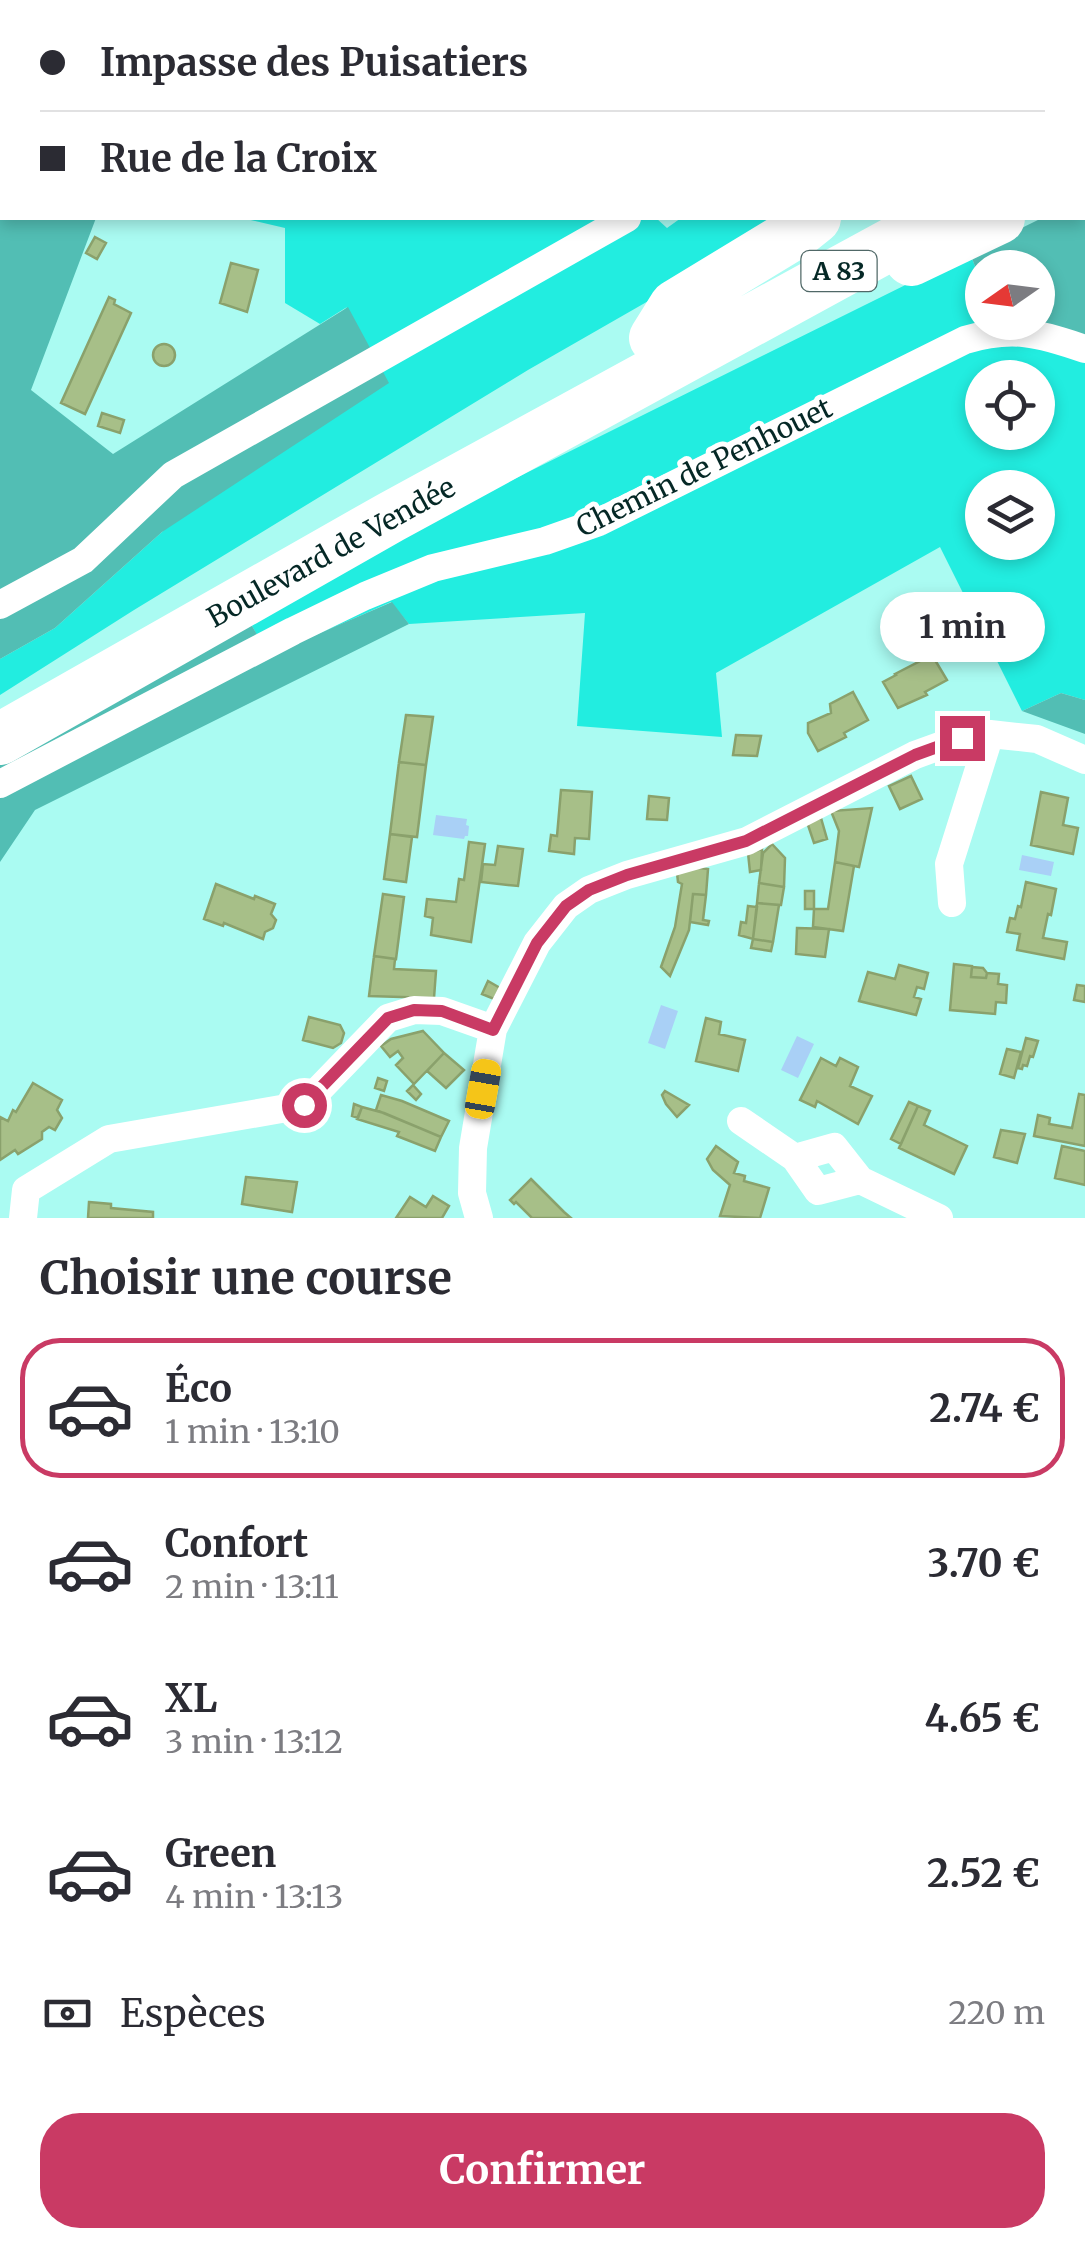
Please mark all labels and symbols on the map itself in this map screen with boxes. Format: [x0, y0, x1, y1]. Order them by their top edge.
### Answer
north arrow [965, 250, 1055, 340]
road number: A 83 [802, 251, 876, 291]
street label: Chemin de Penhouet [570, 389, 838, 545]
street label: Boulevard de Vendée [201, 469, 461, 635]
callout: 1 min [880, 593, 1044, 663]
route end [940, 716, 985, 761]
car [463, 1057, 503, 1121]
route start [282, 1083, 327, 1128]

